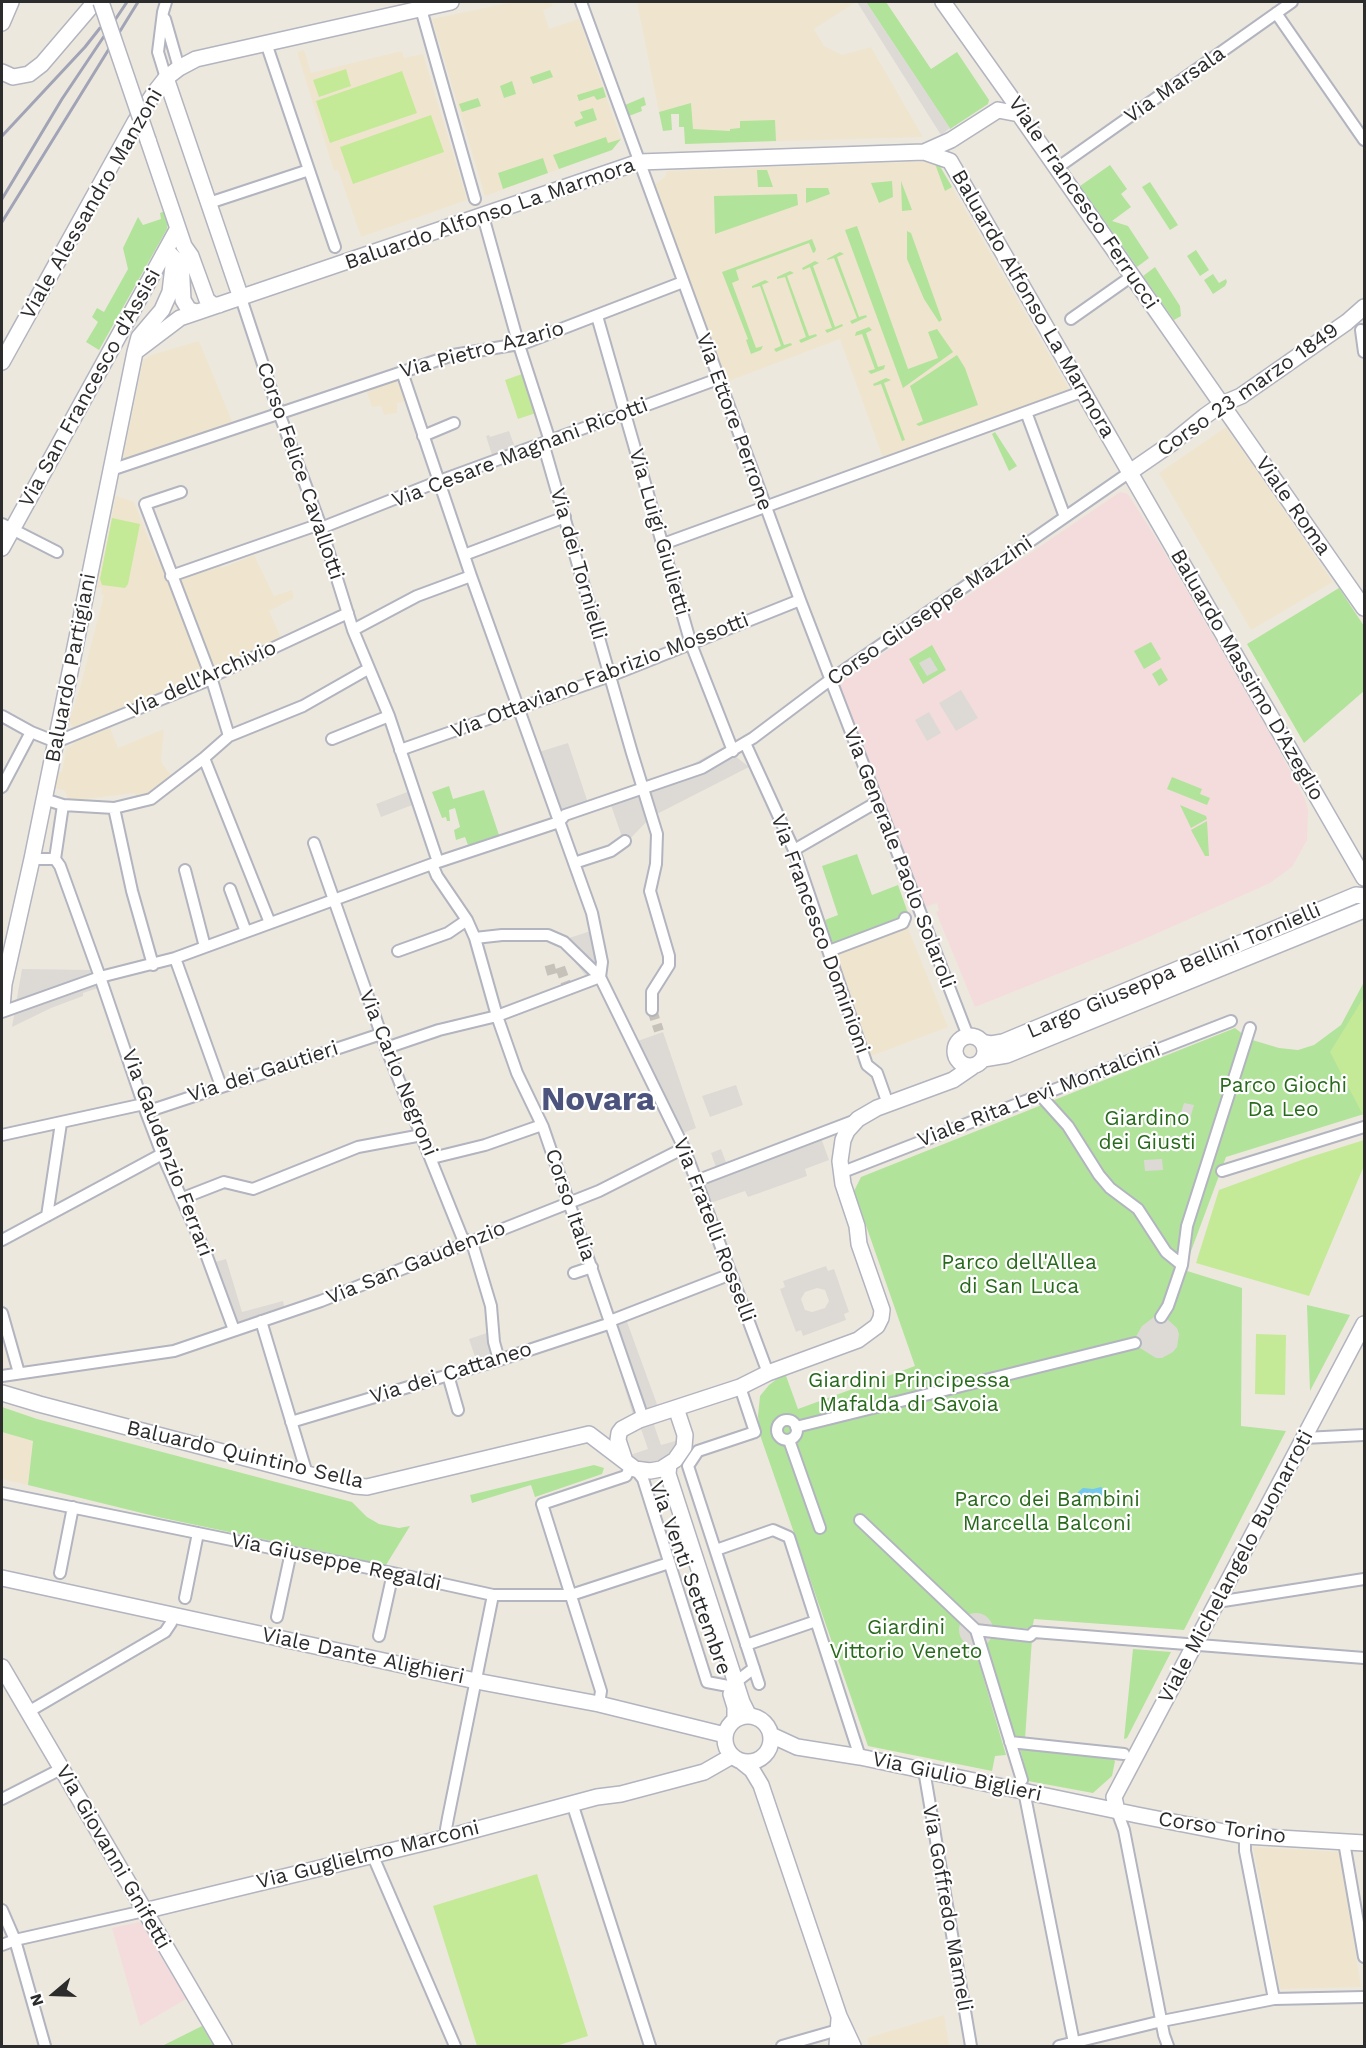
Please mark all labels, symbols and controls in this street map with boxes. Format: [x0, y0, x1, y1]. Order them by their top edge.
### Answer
street label: Via Marsala [1120, 41, 1230, 129]
street label: Viale Alessandro Manzoni [16, 84, 168, 324]
street label: Viale Francesco Ferrucci [1002, 92, 1164, 314]
street label: Baluardo Alfonso La Marmora [342, 152, 638, 276]
street label: Baluardo Alfonso La Marmora [946, 165, 1120, 443]
street label: Via San Francesco d'Assisi [14, 264, 166, 512]
street label: Via Pietro Azario [397, 316, 567, 384]
street label: Corso 23 marzo 1849 [1152, 318, 1344, 462]
street label: Via Ettore Perrone [690, 330, 778, 514]
street label: Corso Felice Cavallotti [251, 359, 349, 583]
street label: Via Cesare Magnani Ricotti [388, 392, 652, 514]
street label: Via Luigi Giulietti [623, 446, 695, 618]
street label: Viale Roma [1250, 452, 1336, 560]
street label: Via dei Tornielli [544, 485, 612, 643]
street label: Corso Giuseppe Mazzini [823, 530, 1037, 692]
street label: Baluardo Massimo D'Azeglio [1165, 545, 1329, 805]
street label: Baluardo Partigiani [40, 571, 102, 765]
street label: Via Ottaviano Fabrizio Mossotti [447, 607, 753, 745]
street label: Via dell'Archivio [124, 635, 280, 723]
street label: Via Generale Paolo Solaroli [838, 724, 960, 992]
street label: Via Francesco Dominioni [765, 811, 875, 1057]
street label: Largo Giuseppa Bellini Tornielli [1023, 898, 1325, 1044]
street label: Via Carlo Negroni [353, 986, 443, 1160]
street label: Via dei Gautieri [184, 1036, 342, 1108]
street label: Viale Rita Levi Montalcini [914, 1037, 1164, 1153]
street label: Via Gaudenzio Ferrari [116, 1046, 218, 1260]
park label: Parco Giochi Da Leo [1219, 1073, 1347, 1123]
district label: Novara [541, 1080, 655, 1120]
park label: Giardino dei Giusti [1098, 1106, 1196, 1156]
street label: Via Fratelli Rosselli [667, 1134, 761, 1326]
street label: Corso Italia [539, 1146, 601, 1264]
street label: Via San Gaudenzio [323, 1215, 509, 1311]
park label: Parco dell'Allea di San Luca [941, 1250, 1097, 1300]
street label: Via dei Cattaneo [367, 1336, 535, 1410]
park label: Giardini Principessa Mafalda di Savoia [808, 1368, 1010, 1418]
street label: Baluardo Quintino Sella [124, 1415, 366, 1495]
street label: Viale Michelangelo Buonarroti [1153, 1426, 1319, 1708]
street label: Via Venti Settembre [643, 1478, 737, 1678]
park label: Parco dei Bambini Marcella Balconi [954, 1487, 1140, 1537]
street label: Via Giuseppe Regaldi [228, 1527, 444, 1597]
park label: Giardini Vittorio Veneto [830, 1615, 982, 1665]
street label: Viale Dante Alighieri [259, 1622, 467, 1690]
street label: Via Giulio Biglieri [870, 1747, 1044, 1807]
street label: Via Giovanni Gnifetti [50, 1761, 176, 1953]
street label: Via Goffredo Mameli [916, 1803, 978, 2013]
street label: Corso Torino [1157, 1807, 1287, 1849]
street label: Via Guglielmo Marconi [254, 1815, 482, 1895]
north arrow [24, 1964, 84, 2024]
text: N [26, 1991, 47, 2009]

